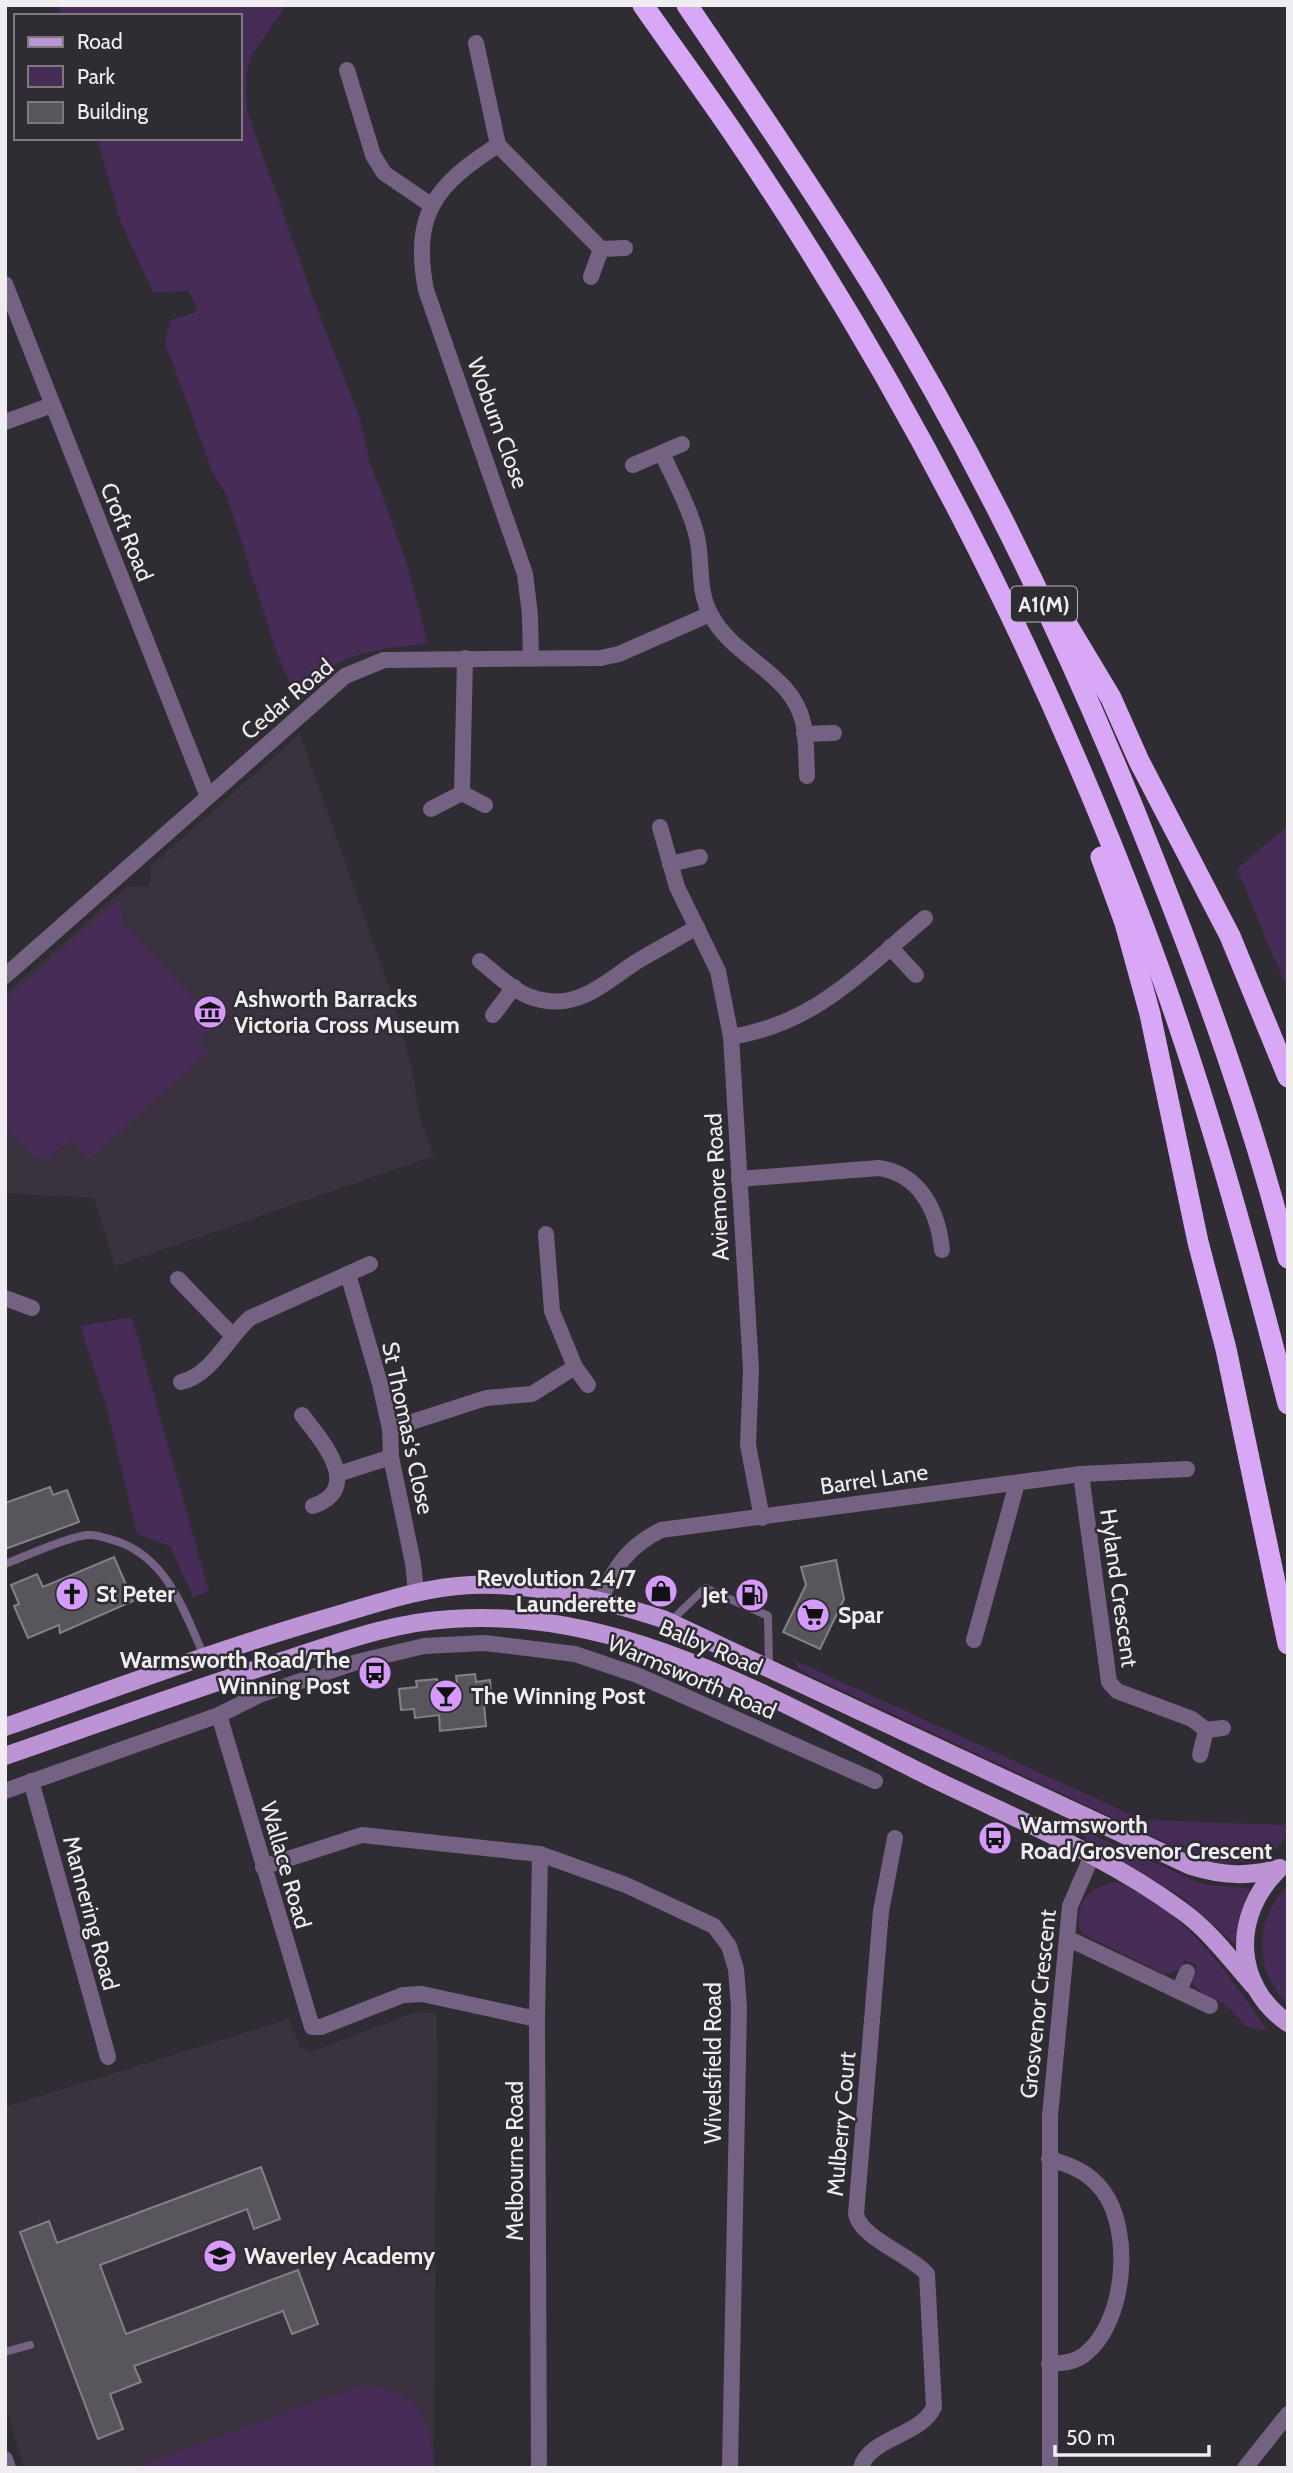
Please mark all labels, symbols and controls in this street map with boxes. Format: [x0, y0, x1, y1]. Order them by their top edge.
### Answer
legend [14, 14, 242, 140]
text: Road [77, 29, 123, 54]
text: Park [77, 64, 115, 89]
text: Building [77, 99, 149, 124]
street label: Woburn Close [461, 354, 535, 492]
street label: Croft Road [95, 479, 159, 585]
road number: A1(M) [1011, 586, 1077, 622]
street label: Cedar Road [235, 652, 339, 746]
place label: Ashworth Barracks Victoria Cross Museum [234, 985, 460, 1039]
museum icon: Ashworth Barracks Victoria Cross Museum [191, 993, 229, 1031]
street label: Aviemore Road [699, 1112, 735, 1262]
street label: St Thomas's Close [376, 1339, 440, 1517]
street label: Barrel Lane [818, 1458, 930, 1500]
street label: Hyland Crescent [1094, 1507, 1144, 1669]
place label: Revolution 24/7 Launderette [477, 1564, 636, 1618]
shop icon: Revolution 24/7 Launderette [642, 1572, 680, 1610]
church icon: St Peter [53, 1575, 91, 1613]
fuel station icon: Jet [733, 1576, 771, 1614]
place label: St Peter [96, 1580, 175, 1608]
place label: Jet [701, 1581, 728, 1609]
supermarket icon: Spar [794, 1596, 832, 1634]
place label: Spar [838, 1601, 884, 1629]
street label: Balby Road [655, 1613, 767, 1681]
street label: Warmsworth Road [603, 1629, 781, 1725]
place label: Warmsworth Road/The Winning Post [120, 1646, 350, 1700]
bus stop icon: Warmsworth Road/The Winning Post [356, 1654, 394, 1692]
bar icon: The Winning Post [427, 1677, 465, 1715]
place label: The Winning Post [471, 1682, 645, 1710]
street label: Wallace Road [255, 1798, 317, 1932]
place label: Warmsworth Road/Grosvenor Crescent [1020, 1811, 1272, 1865]
bus stop icon: Warmsworth Road/Grosvenor Crescent [976, 1819, 1014, 1857]
street label: Mannering Road [57, 1833, 125, 1993]
street label: Grosvenor Crescent [1014, 1908, 1062, 2100]
street label: Wivelsfield Road [699, 1982, 727, 2144]
street label: Mulberry Court [821, 2050, 861, 2198]
street label: Melbourne Road [501, 2081, 529, 2241]
school or university icon: Waverley Academy [201, 2237, 239, 2275]
place label: Waverley Academy [244, 2242, 436, 2270]
scale bar [1055, 2414, 1209, 2458]
text: 50 m [1066, 2425, 1115, 2450]

